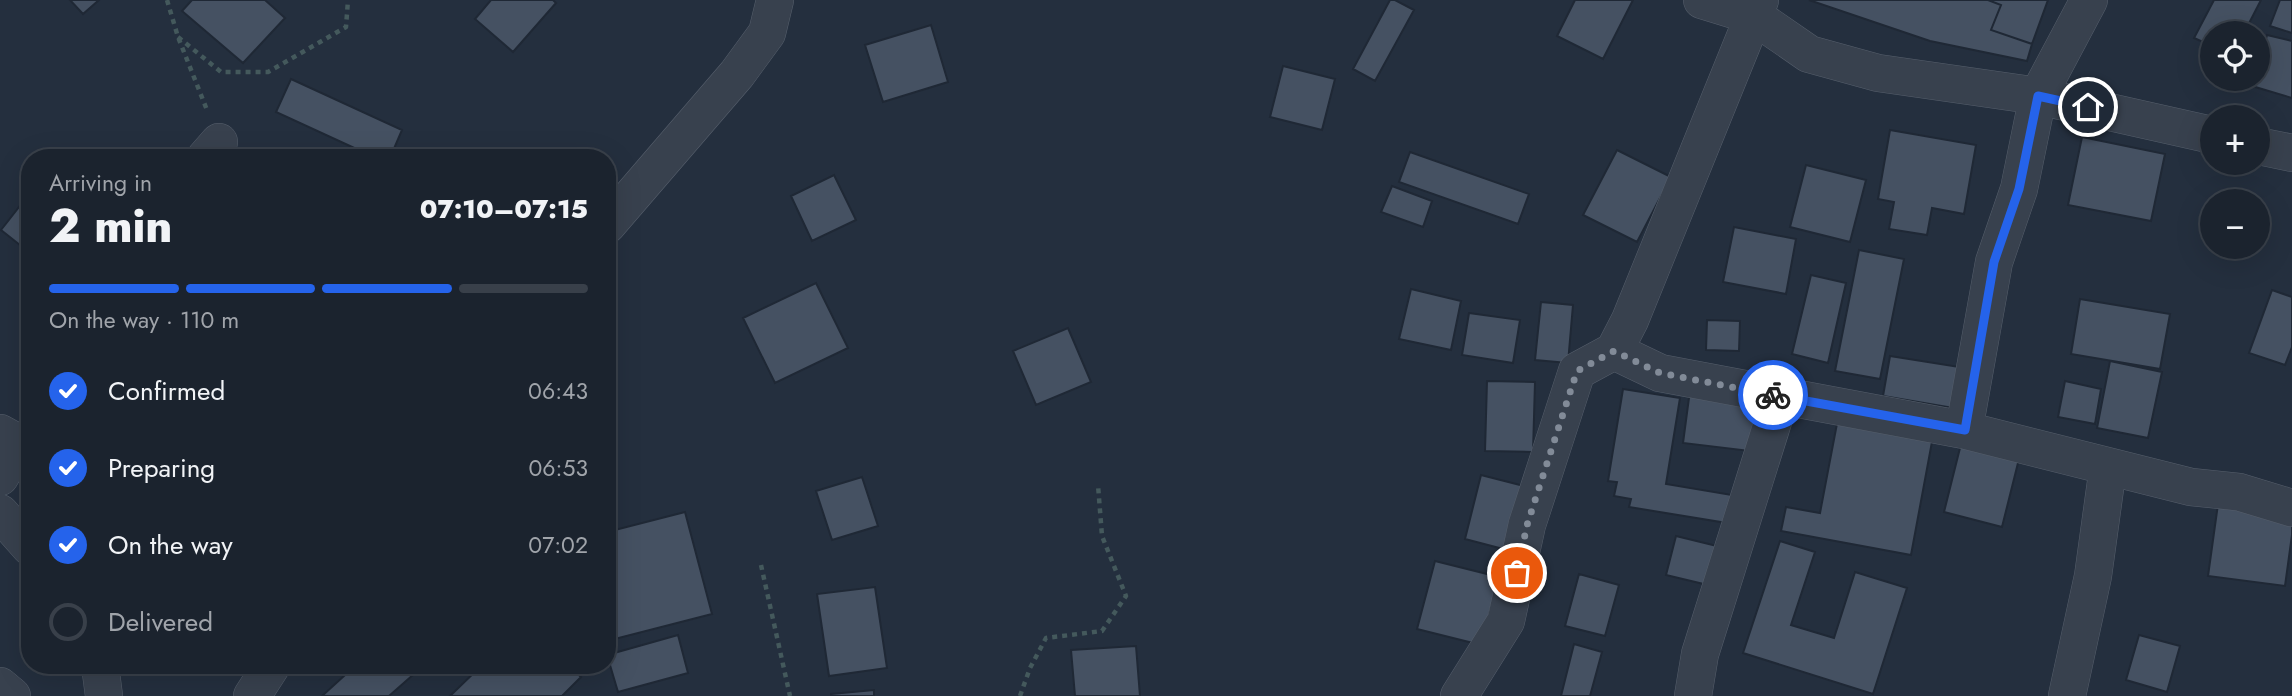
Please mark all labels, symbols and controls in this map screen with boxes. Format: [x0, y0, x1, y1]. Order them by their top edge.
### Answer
map controls [2200, 21, 2270, 259]
button: locate [2200, 21, 2270, 91]
pin [2058, 77, 2118, 137]
icon: home [2069, 88, 2107, 126]
button: + [2200, 105, 2270, 175]
text: Arriving in [49, 166, 152, 200]
button: − [2200, 189, 2270, 259]
text: 07:10–07:15 [420, 190, 588, 228]
text: 2 min [49, 193, 173, 259]
text: On the way · 110 m [49, 303, 239, 337]
courier [1738, 360, 1808, 430]
icon: check [49, 372, 87, 410]
text: Confirmed [108, 372, 225, 410]
text: 06:43 [528, 374, 588, 408]
icon: bike [1754, 376, 1792, 414]
icon: check [49, 449, 87, 487]
text: Preparing [108, 449, 215, 487]
text: 06:53 [529, 451, 588, 485]
icon: check [49, 526, 87, 564]
text: On the way [108, 526, 233, 564]
text: 07:02 [528, 528, 588, 562]
pin [1487, 543, 1547, 603]
icon: bag [1498, 554, 1536, 592]
text: Delivered [108, 603, 213, 641]

